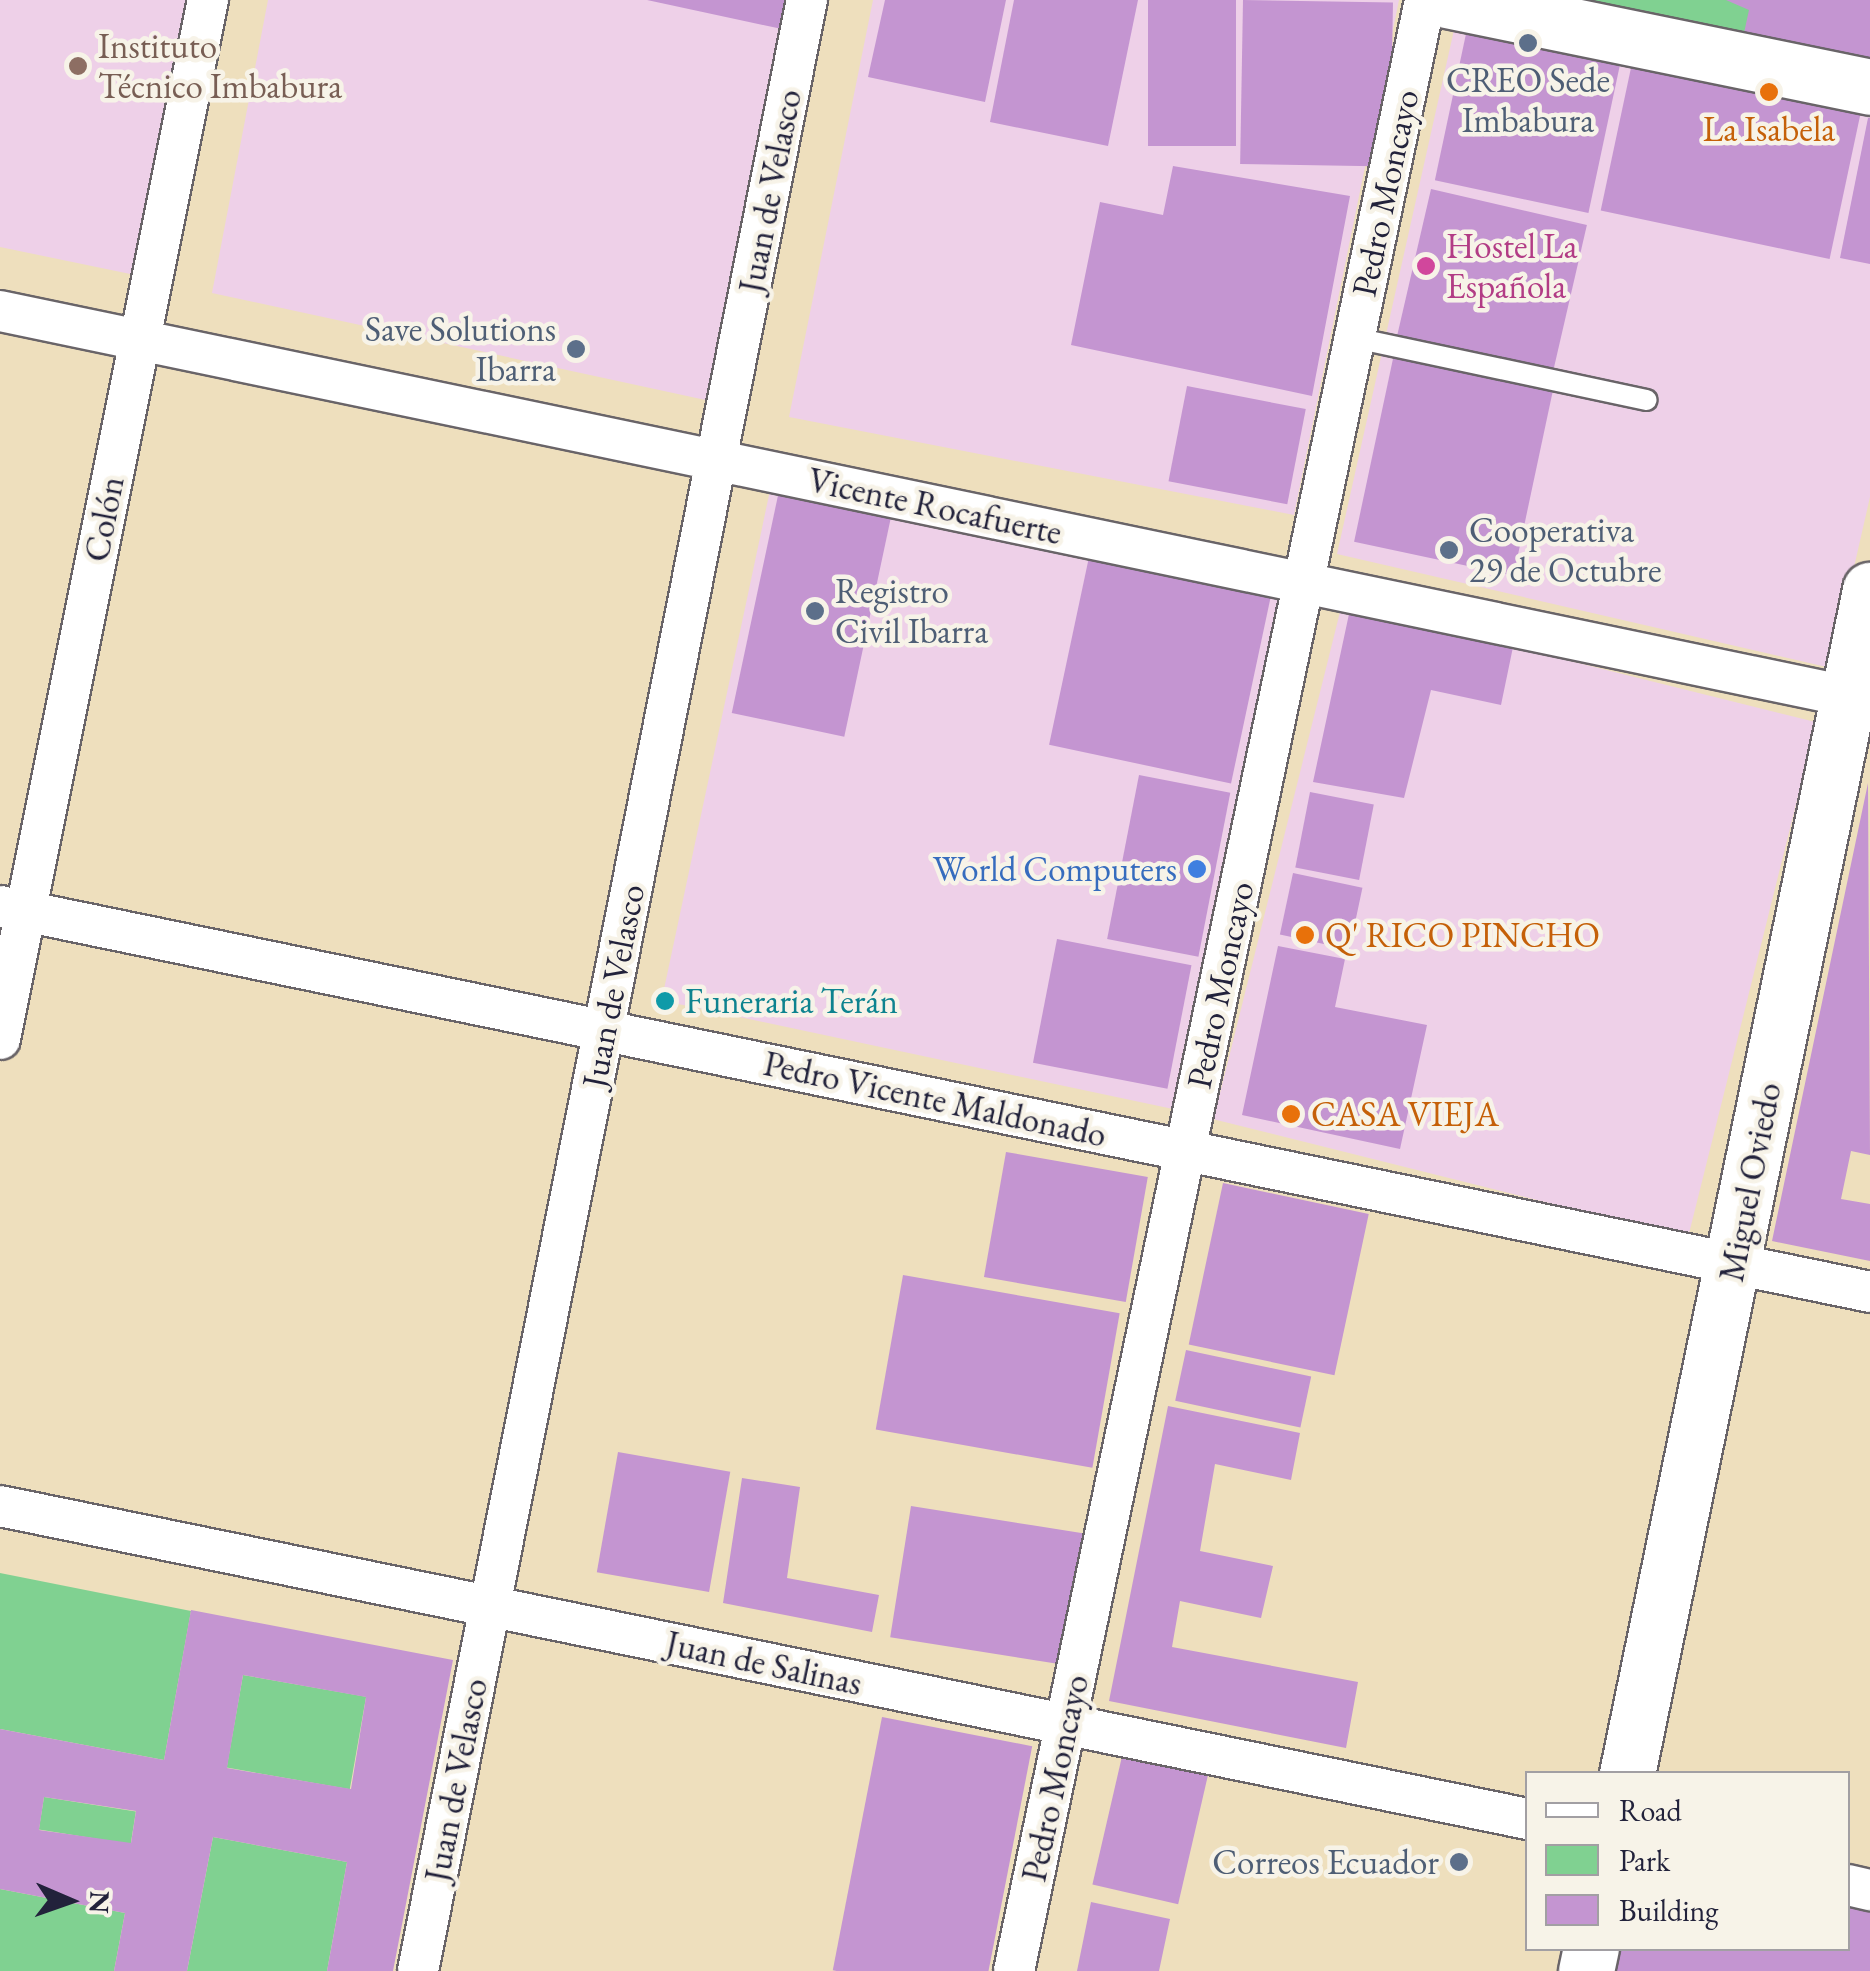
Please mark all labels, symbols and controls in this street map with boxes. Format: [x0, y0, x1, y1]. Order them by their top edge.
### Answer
place label: Instituto Técnico Imbabura [98, 25, 342, 107]
marker: CREO Sede Imbabura [1517, 32, 1539, 54]
marker: Instituto Técnico Imbabura [67, 55, 89, 77]
place label: CREO Sede Imbabura [1446, 59, 1610, 141]
marker: La Isabela [1758, 81, 1780, 103]
street label: Juan de Velasco [730, 86, 810, 296]
street label: Pedro Moncayo [1343, 86, 1427, 300]
place label: La Isabela [1703, 108, 1835, 150]
place label: Hostel La Española [1446, 225, 1577, 307]
marker: Hostel La Española [1415, 255, 1437, 277]
place label: Save Solutions Ibarra [365, 308, 556, 390]
marker: Save Solutions Ibarra [565, 338, 587, 360]
street label: Vicente Rocafuerte [804, 459, 1066, 553]
street label: Colón [75, 473, 133, 565]
place label: Cooperativa 29 de Octubre [1469, 509, 1662, 591]
marker: Cooperativa 29 de Octubre [1438, 539, 1460, 561]
place label: Registro Civil Ibarra [835, 570, 988, 652]
marker: Registro Civil Ibarra [804, 600, 826, 622]
place label: World Computers [933, 848, 1177, 890]
marker: World Computers [1186, 858, 1208, 880]
street label: Pedro Moncayo [1178, 878, 1262, 1092]
street label: Juan de Velasco [573, 881, 653, 1091]
place label: Q' RICO PINCHO [1325, 914, 1600, 956]
marker: Q' RICO PINCHO [1294, 924, 1316, 946]
place label: Funeraria Terán [685, 980, 898, 1022]
marker: Funeraria Terán [654, 990, 676, 1012]
street label: Pedro Vicente Maldonado [760, 1042, 1110, 1156]
street label: Miguel Oviedo [1710, 1079, 1790, 1285]
place label: CASA VIEJA [1311, 1093, 1499, 1135]
marker: CASA VIEJA [1280, 1103, 1302, 1125]
street label: Juan de Salinas [662, 1622, 866, 1704]
street label: Pedro Moncayo [1013, 1671, 1097, 1885]
street label: Juan de Velasco [416, 1675, 496, 1885]
legend [1525, 1771, 1850, 1951]
text: Road [1619, 1791, 1682, 1830]
place label: Correos Ecuador [1212, 1841, 1439, 1883]
text: Park [1619, 1841, 1670, 1880]
north arrow [20, 1851, 120, 1951]
marker: Correos Ecuador [1448, 1851, 1470, 1873]
text: N [82, 1890, 118, 1914]
text: Building [1619, 1891, 1718, 1930]

